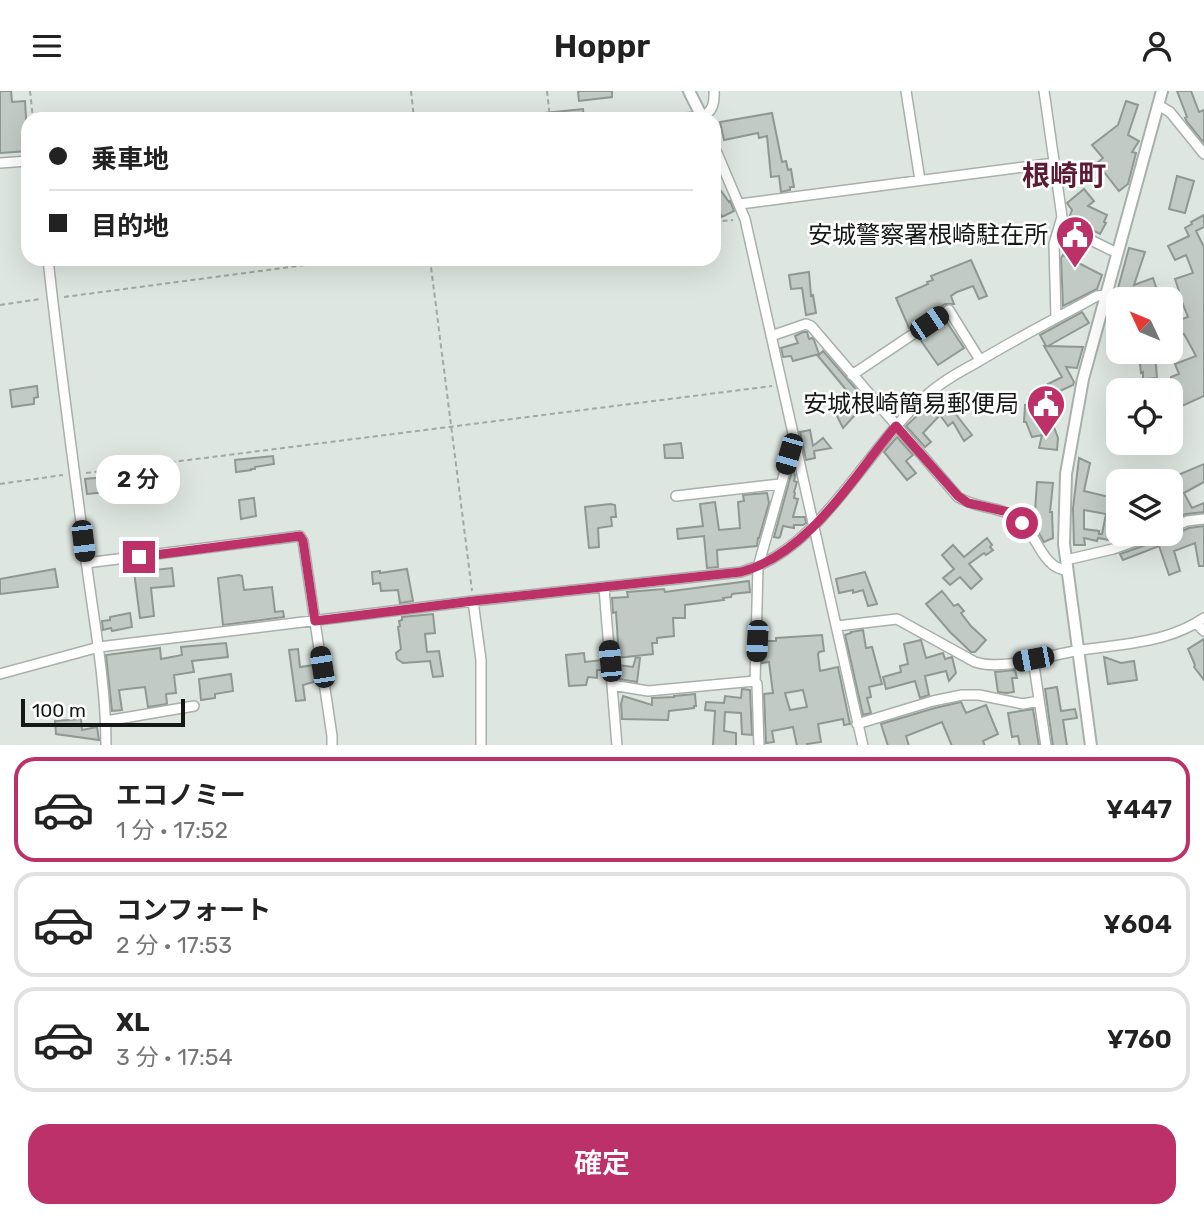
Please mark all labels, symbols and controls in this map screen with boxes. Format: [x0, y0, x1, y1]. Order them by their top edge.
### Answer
icon: menu [28, 27, 66, 65]
text: Hoppr [554, 27, 650, 65]
icon: person [1138, 27, 1176, 65]
text: 乗車地 [91, 144, 169, 175]
district label: 根崎町 [1022, 159, 1106, 192]
text: 目的地 [91, 211, 169, 242]
public building icon: 安城警察署根崎駐在所 [1054, 214, 1096, 269]
place label: 安城警察署根崎駐在所 [808, 221, 1048, 249]
north arrow [1106, 287, 1183, 364]
map controls [1106, 287, 1183, 546]
car [906, 303, 953, 343]
button: locate [1106, 378, 1183, 455]
public building icon: 安城根崎簡易郵便局 [1025, 383, 1067, 438]
place label: 安城根崎簡易郵便局 [803, 390, 1019, 418]
car [774, 431, 805, 477]
callout: 2 分 [97, 455, 181, 505]
text: 2 分 [117, 465, 159, 493]
button: layers [1106, 469, 1183, 546]
route start [1006, 507, 1038, 539]
car [71, 519, 96, 563]
route end [123, 541, 155, 573]
car [746, 619, 769, 663]
car [598, 639, 623, 683]
car [309, 645, 336, 689]
car [1011, 645, 1056, 673]
scale bar [21, 697, 186, 728]
text: 100 m [32, 699, 86, 722]
icon: car [32, 778, 95, 841]
text: エコノミー [116, 780, 246, 811]
text: ¥447 [1106, 794, 1172, 825]
text: 1 分 · 17:52 [116, 816, 228, 844]
icon: car [32, 893, 95, 956]
text: コンフォート [116, 895, 271, 926]
text: ¥604 [1103, 909, 1172, 940]
text: 2 分 · 17:53 [116, 931, 232, 959]
text: XL [116, 1007, 149, 1038]
icon: car [32, 1008, 95, 1071]
text: ¥760 [1107, 1024, 1172, 1055]
text: 3 分 · 17:54 [116, 1043, 233, 1071]
button: 確定 [28, 1124, 1176, 1204]

